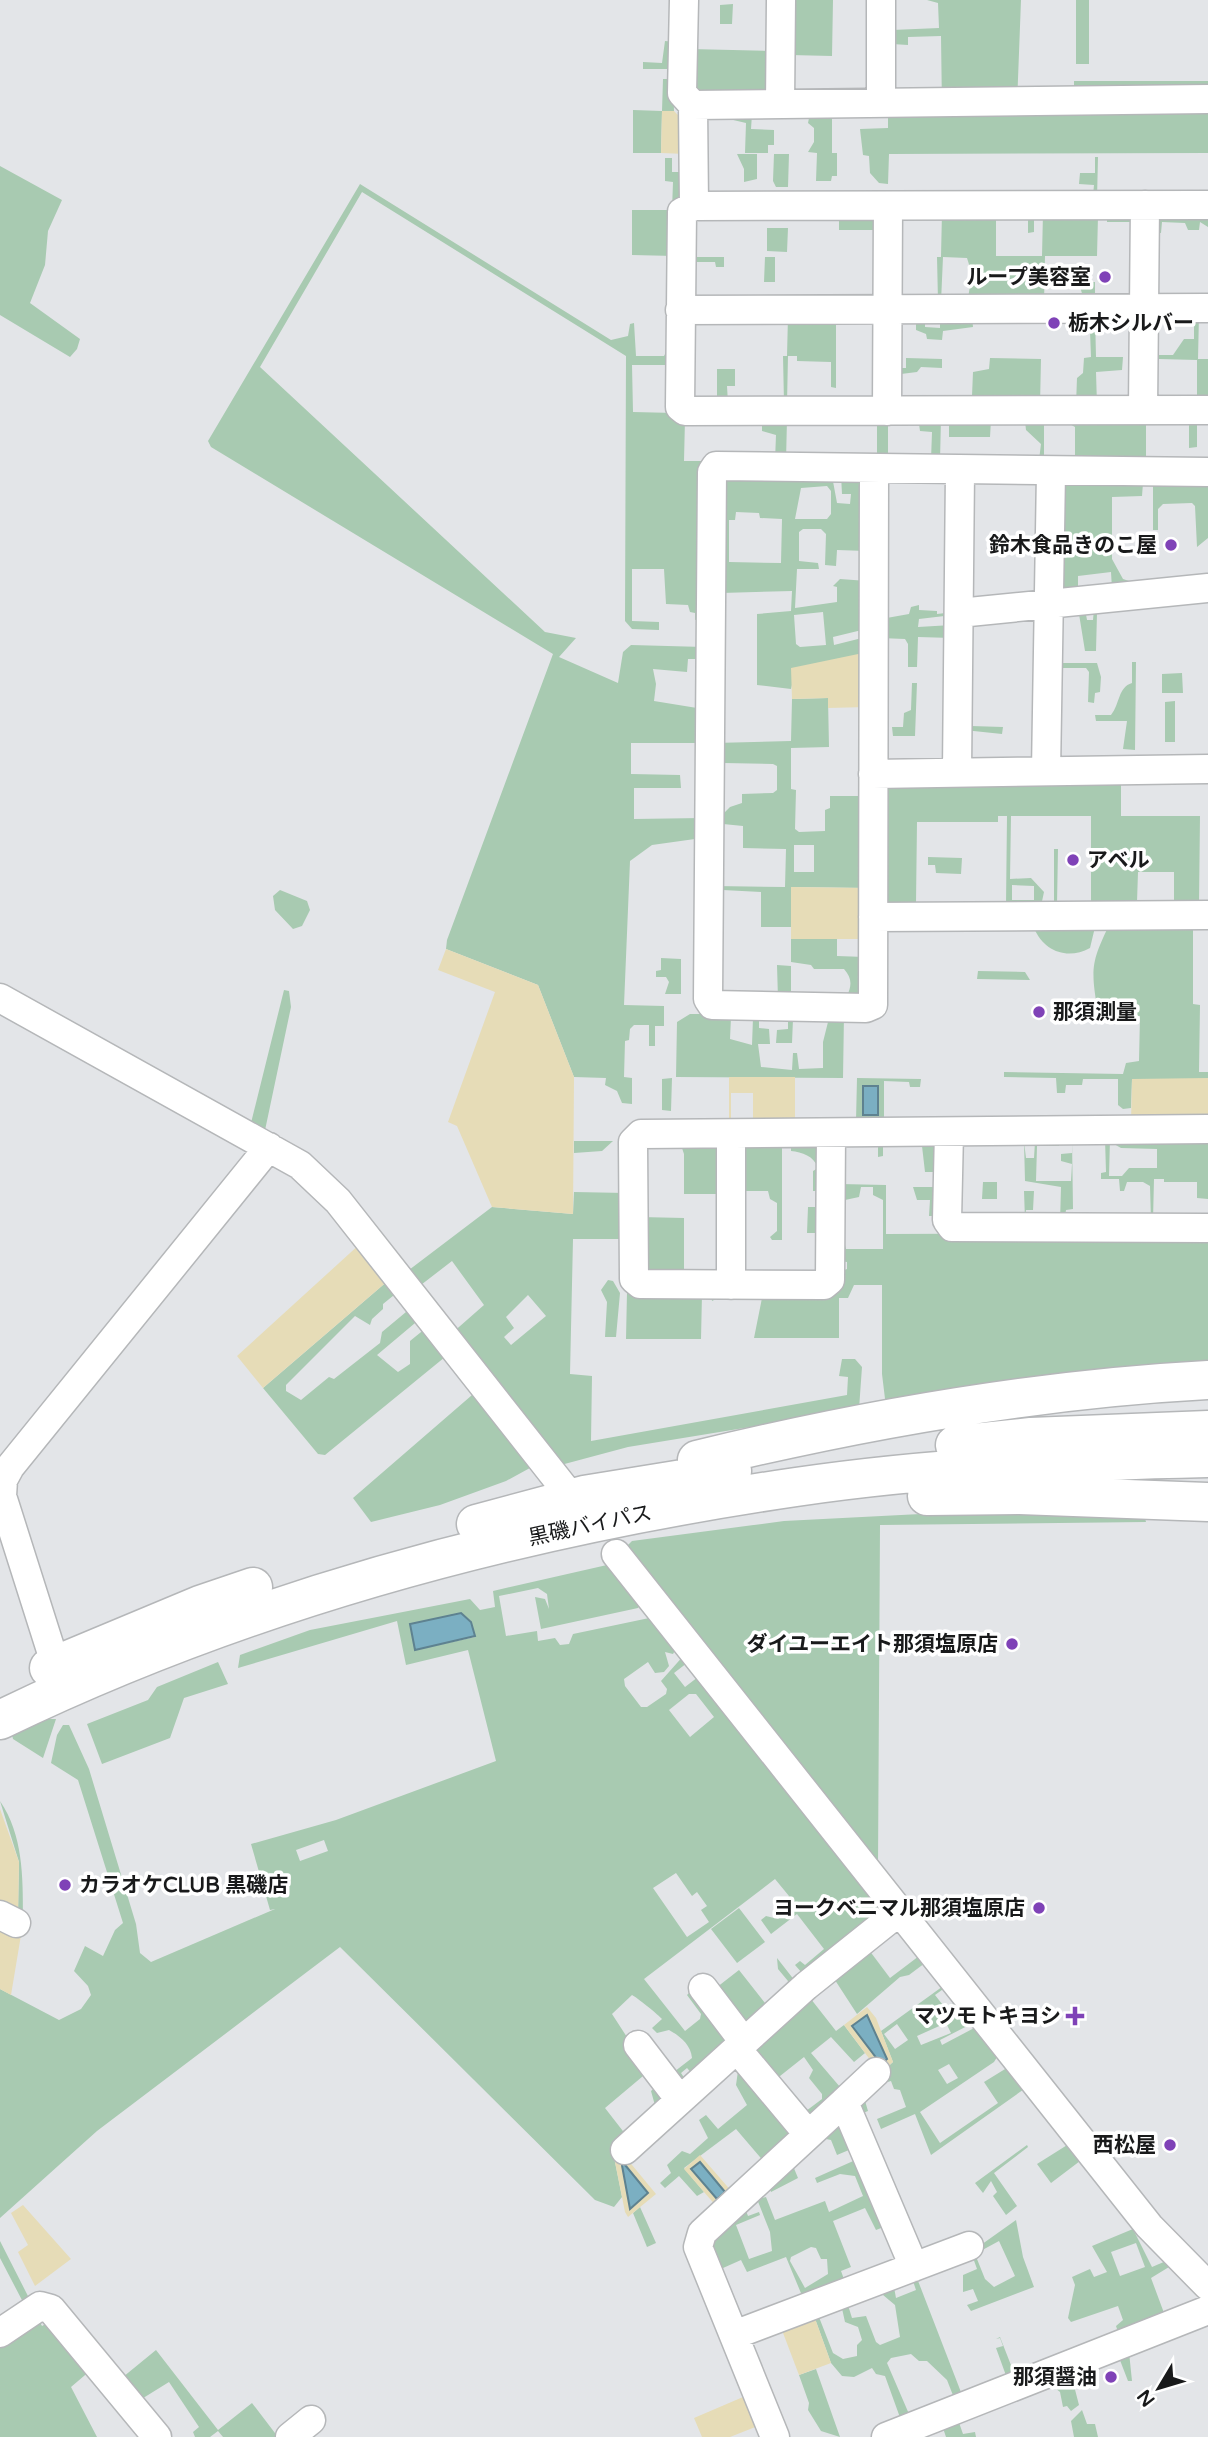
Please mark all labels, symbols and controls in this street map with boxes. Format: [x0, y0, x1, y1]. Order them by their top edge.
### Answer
place label: ループ美容室 [966, 265, 1091, 290]
marker: ループ美容室 [1097, 269, 1113, 285]
place label: 栃木シルバー [1068, 311, 1194, 336]
marker: 栃木シルバー [1046, 315, 1062, 331]
place label: 鈴木食品きのこ屋 [989, 533, 1157, 558]
marker: 鈴木食品きのこ屋 [1163, 537, 1179, 553]
place label: アベル [1087, 848, 1150, 873]
marker: アベル [1065, 852, 1081, 868]
place label: 那須測量 [1053, 1000, 1137, 1025]
marker: 那須測量 [1031, 1004, 1047, 1020]
street label: 黒磯バイパス [526, 1500, 654, 1551]
place label: ダイユーエイト那須塩原店 [746, 1632, 998, 1657]
marker: ダイユーエイト那須塩原店 [1004, 1636, 1020, 1652]
place label: カラオケCLUB 黒磯店 [79, 1873, 288, 1898]
marker: カラオケCLUB 黒磯店 [57, 1877, 73, 1893]
place label: ヨークベニマル那須塩原店 [773, 1896, 1025, 1921]
marker: ヨークベニマル那須塩原店 [1031, 1900, 1047, 1916]
place label: マツモトキヨシ [914, 2004, 1061, 2029]
marker: マツモトキヨシ [1067, 2008, 1083, 2024]
place label: 西松屋 [1093, 2133, 1156, 2158]
marker: 西松屋 [1162, 2137, 1178, 2153]
north arrow [1124, 2353, 1194, 2423]
place label: 那須醤油 [1013, 2365, 1097, 2390]
marker: 那須醤油 [1103, 2369, 1119, 2385]
text: N [1133, 2385, 1160, 2411]

